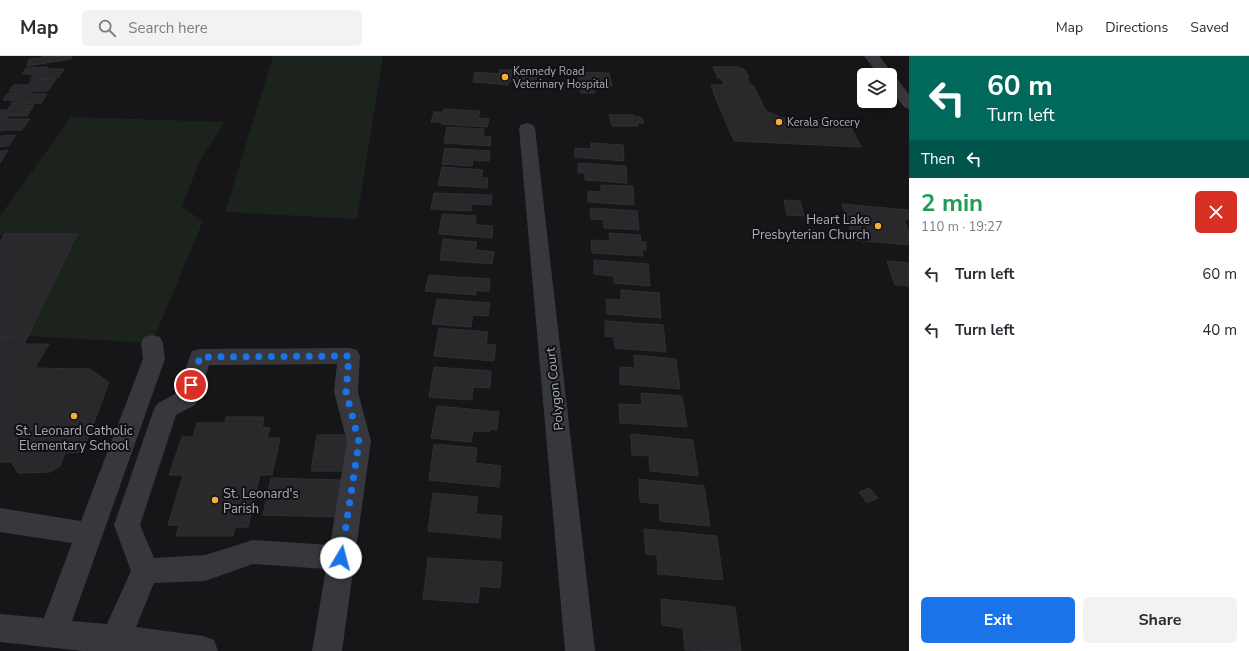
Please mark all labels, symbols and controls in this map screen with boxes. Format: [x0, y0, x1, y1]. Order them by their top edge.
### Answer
search box [82, 10, 362, 46]
text: Map [20, 15, 58, 41]
icon: search [96, 17, 118, 39]
text: Search here [128, 18, 208, 38]
text: Map [1056, 18, 1083, 37]
text: Directions [1105, 18, 1168, 37]
text: Saved [1190, 18, 1229, 37]
place label: Kennedy Road Veterinary Hospital [512, 64, 609, 92]
text: 60 m [987, 67, 1053, 105]
map controls [857, 68, 897, 108]
button: layers [857, 68, 897, 108]
marker: Kennedy Road Veterinary Hospital [500, 72, 510, 82]
icon: left [921, 72, 973, 124]
text: Turn left [987, 103, 1055, 127]
place label: Kerala Grocery [787, 115, 860, 130]
marker: Kerala Grocery [774, 117, 784, 127]
icon: left [963, 148, 985, 170]
text: Then [921, 149, 955, 169]
text: 2 min [921, 187, 983, 219]
button: close [1195, 191, 1237, 233]
place label: Heart Lake Presbyterian Church [752, 211, 870, 244]
text: 110 m · 19:27 [921, 218, 1003, 236]
marker: Heart Lake Presbyterian Church [873, 221, 883, 231]
icon: left [921, 263, 943, 285]
text: Turn left [955, 264, 1014, 284]
text: 60 m [1202, 264, 1237, 284]
icon: left [921, 319, 943, 341]
text: Turn left [955, 320, 1014, 340]
text: 40 m [1202, 320, 1237, 340]
street label: Polygon Court [542, 346, 568, 431]
pin [174, 368, 208, 402]
icon: arrive [180, 374, 202, 396]
marker: St. Leonard Catholic Elementary School [69, 411, 79, 421]
place label: St. Leonard Catholic Elementary School [15, 422, 133, 455]
place label: St. Leonard's Parish [223, 485, 299, 518]
marker: St. Leonard's Parish [210, 495, 220, 505]
position arrow [320, 537, 362, 579]
button: Exit [921, 597, 1075, 643]
button: Share [1083, 597, 1237, 643]

